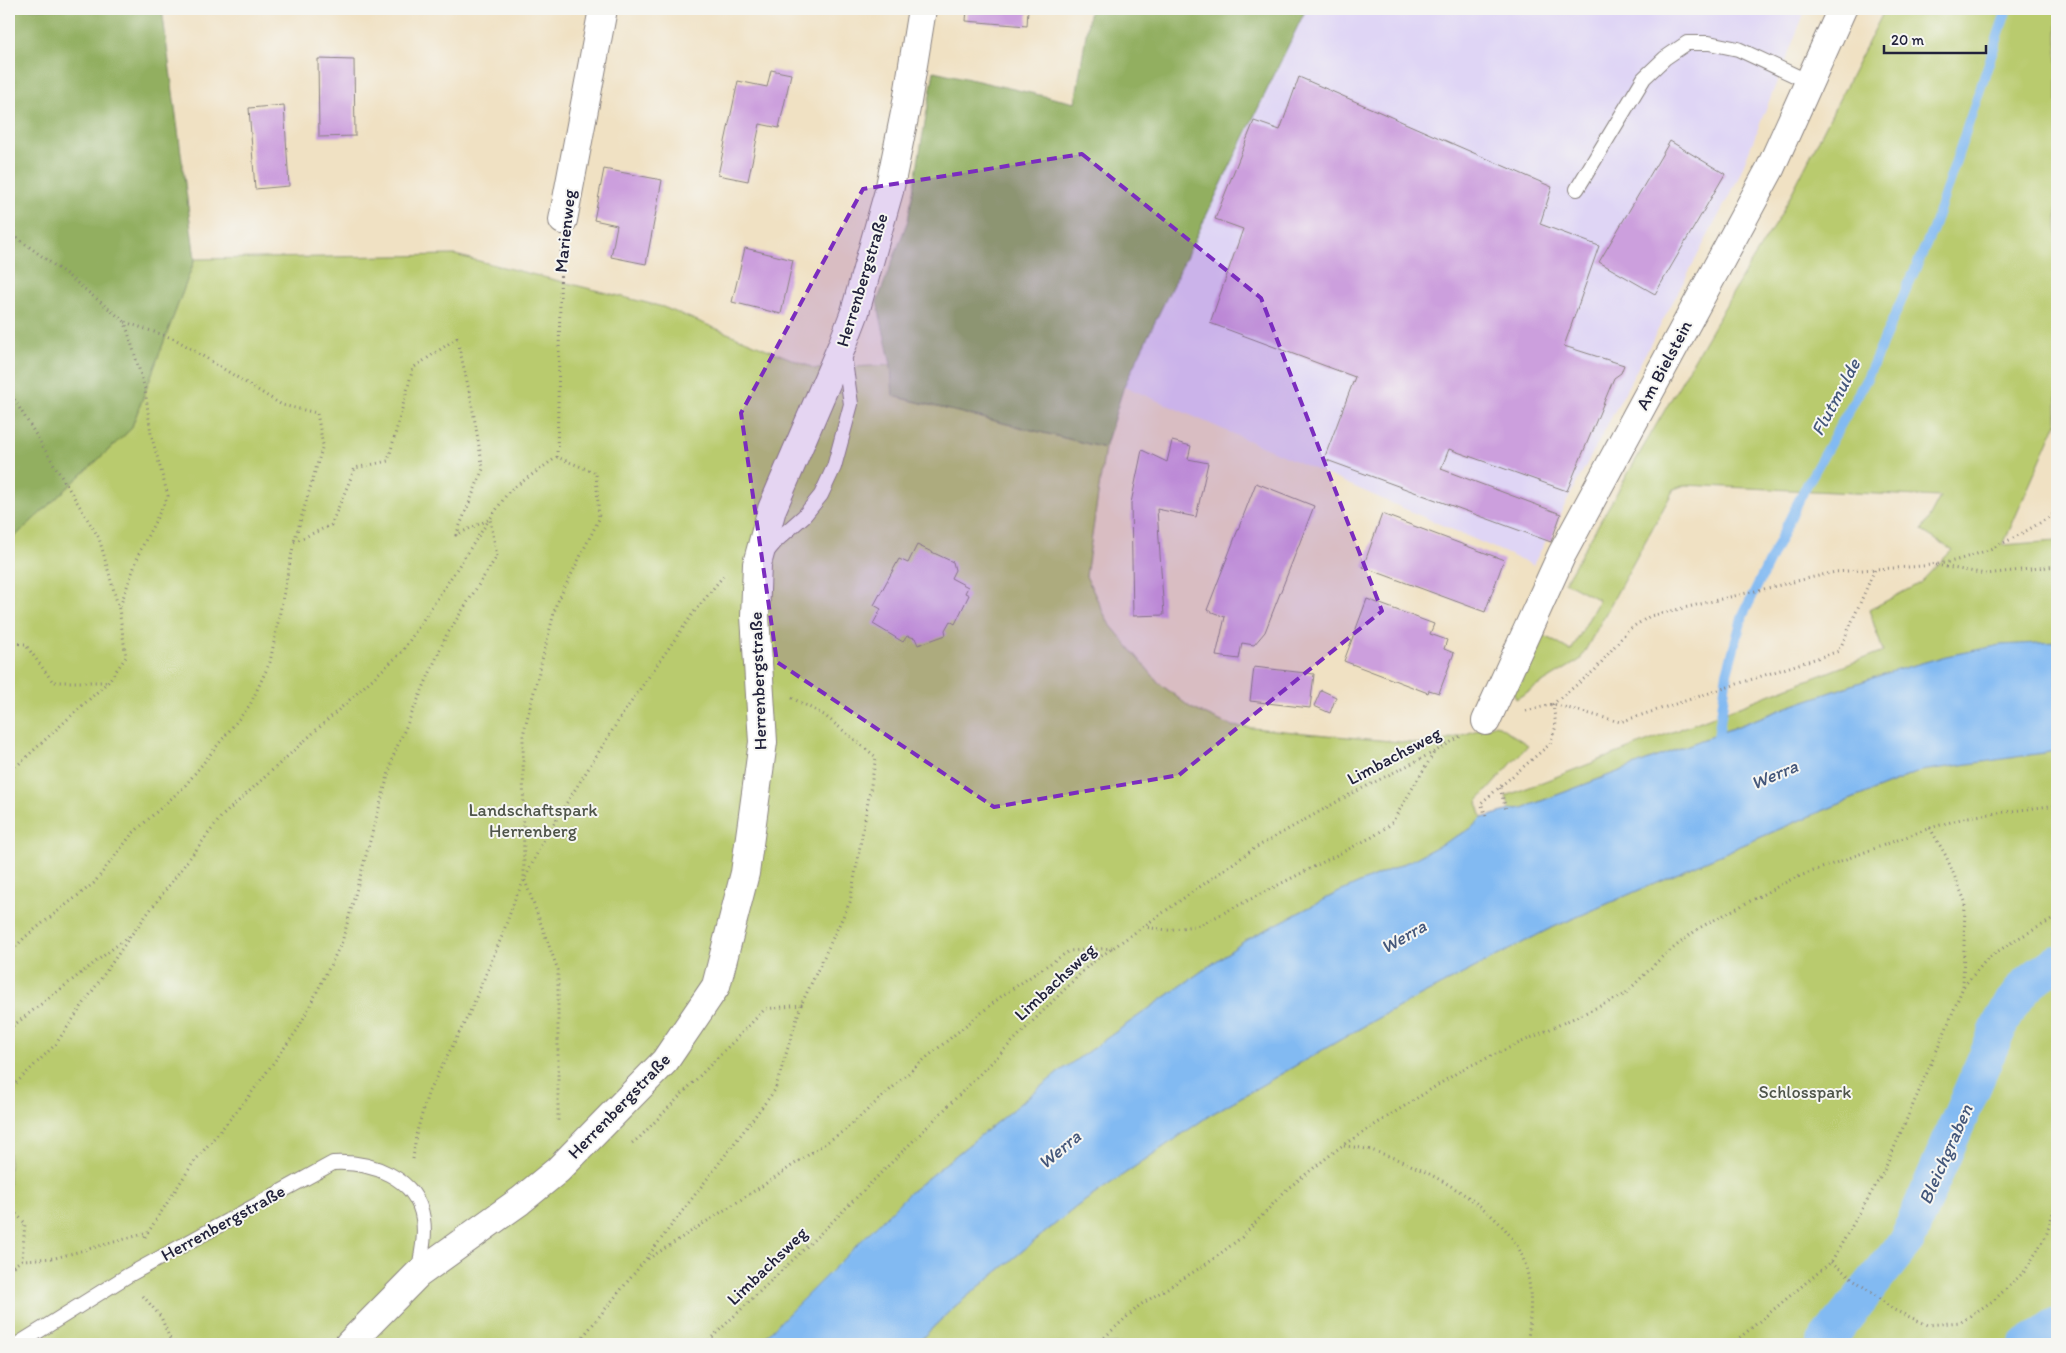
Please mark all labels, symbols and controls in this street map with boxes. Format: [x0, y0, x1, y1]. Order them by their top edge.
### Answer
scale bar [1884, 22, 1986, 54]
text: 20 m [1891, 31, 1925, 49]
street label: Marienweg [550, 188, 580, 274]
street label: Herrenbergstraße [831, 210, 893, 350]
street label: Am Bielstein [1631, 316, 1697, 414]
water label: Flutmulde [1806, 354, 1866, 440]
street label: Herrenbergstraße [745, 611, 771, 751]
street label: Limbachsweg [1343, 722, 1445, 790]
water label: Werra [1747, 754, 1802, 795]
park label: Landschaftspark Herrenberg [468, 799, 598, 842]
water label: Werra [1376, 914, 1431, 959]
street label: Limbachsweg [1010, 938, 1101, 1025]
street label: Herrenbergstraße [563, 1048, 675, 1164]
park label: Schlosspark [1759, 1081, 1851, 1103]
water label: Bleichgraben [1913, 1100, 1978, 1208]
water label: Werra [1033, 1124, 1086, 1174]
street label: Herrenbergstraße [157, 1180, 289, 1266]
street label: Limbachsweg [722, 1222, 812, 1310]

